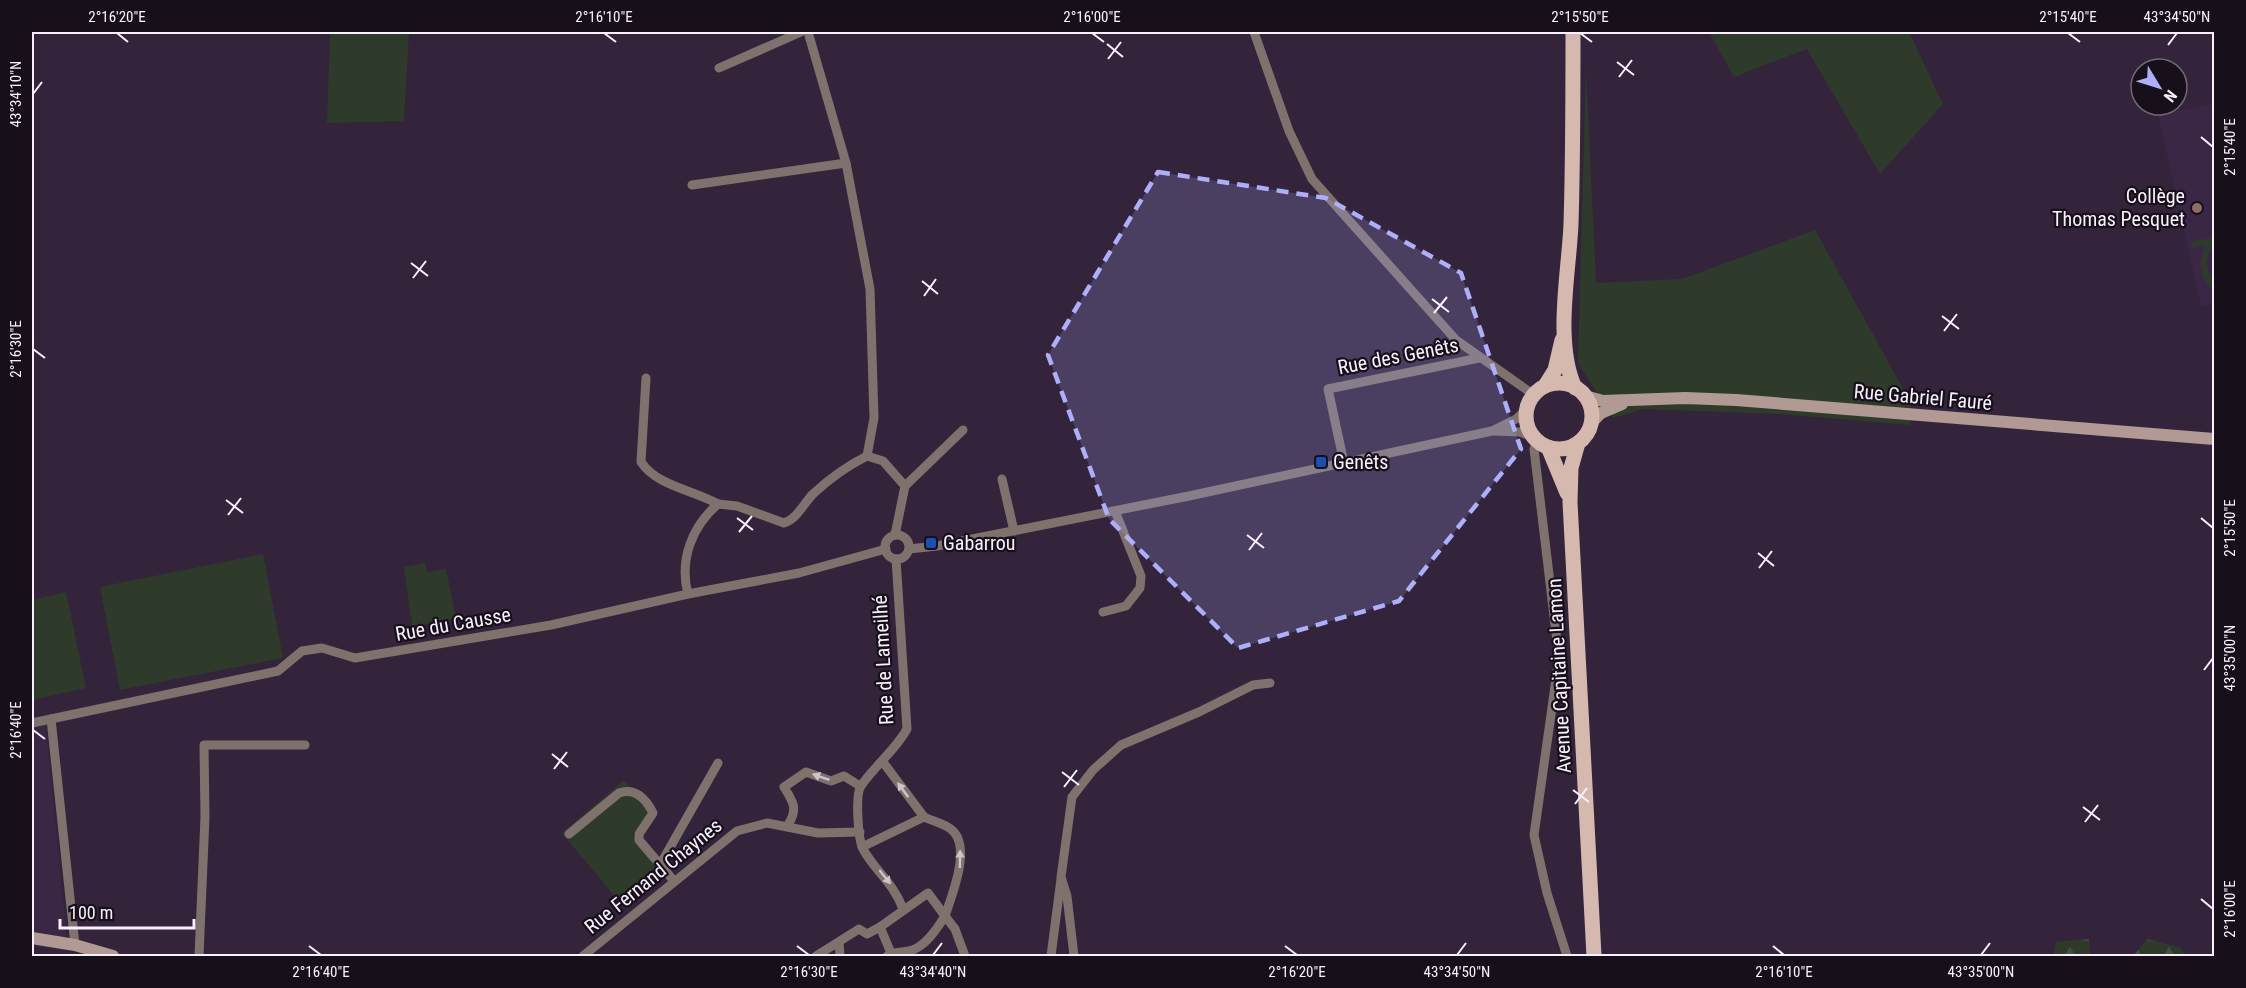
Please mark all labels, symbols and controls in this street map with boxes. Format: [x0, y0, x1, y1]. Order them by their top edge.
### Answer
text: 2°16'20"E [88, 8, 146, 26]
text: 2°16'10"E [575, 8, 633, 26]
text: 2°16'00"E [1063, 8, 1121, 26]
text: 2°15'50"E [1551, 8, 1609, 26]
text: 2°15'40"E [2039, 8, 2097, 26]
text: 43°34'50"N [2144, 8, 2210, 26]
north arrow [2129, 57, 2189, 117]
text: 43°34'10"N [7, 61, 25, 127]
text: N [2160, 86, 2181, 106]
text: 2°15'40"E [2221, 118, 2239, 176]
place label: Collège Thomas Pesquet [2052, 184, 2185, 231]
marker: Collège Thomas Pesquet [2190, 201, 2204, 215]
text: 2°16'30"E [7, 320, 25, 378]
street label: Rue des Genêts [1336, 333, 1460, 379]
street label: Rue Gabriel Fauré [1853, 379, 1993, 415]
place label: Genêts [1333, 450, 1388, 474]
marker: Genêts [1314, 455, 1328, 469]
text: 2°15'50"E [2221, 499, 2239, 557]
place label: Gabarrou [943, 531, 1016, 555]
marker: Gabarrou [924, 536, 938, 550]
street label: Avenue Capitaine Lamon [1542, 578, 1576, 774]
street label: Rue de Lameilhé [868, 595, 898, 725]
street label: Rue du Causse [393, 602, 513, 646]
text: 43°35'00"N [2221, 625, 2239, 691]
text: 2°16'40"E [7, 701, 25, 759]
one-way arrow [812, 772, 830, 782]
one-way arrow [897, 782, 909, 798]
street label: Rue Fernand Chaynes [580, 813, 726, 939]
one-way arrow [955, 850, 964, 869]
one-way arrow [879, 869, 892, 885]
text: 2°16'00"E [2221, 880, 2239, 938]
scale bar [60, 892, 194, 930]
text: 100 m [69, 902, 113, 923]
text: 2°16'40"E [292, 963, 350, 981]
text: 2°16'30"E [780, 963, 838, 981]
text: 43°34'40"N [900, 963, 966, 981]
text: 2°16'20"E [1268, 963, 1326, 981]
text: 43°34'50"N [1424, 963, 1490, 981]
text: 2°16'10"E [1755, 963, 1813, 981]
text: 43°35'00"N [1948, 963, 2014, 981]

